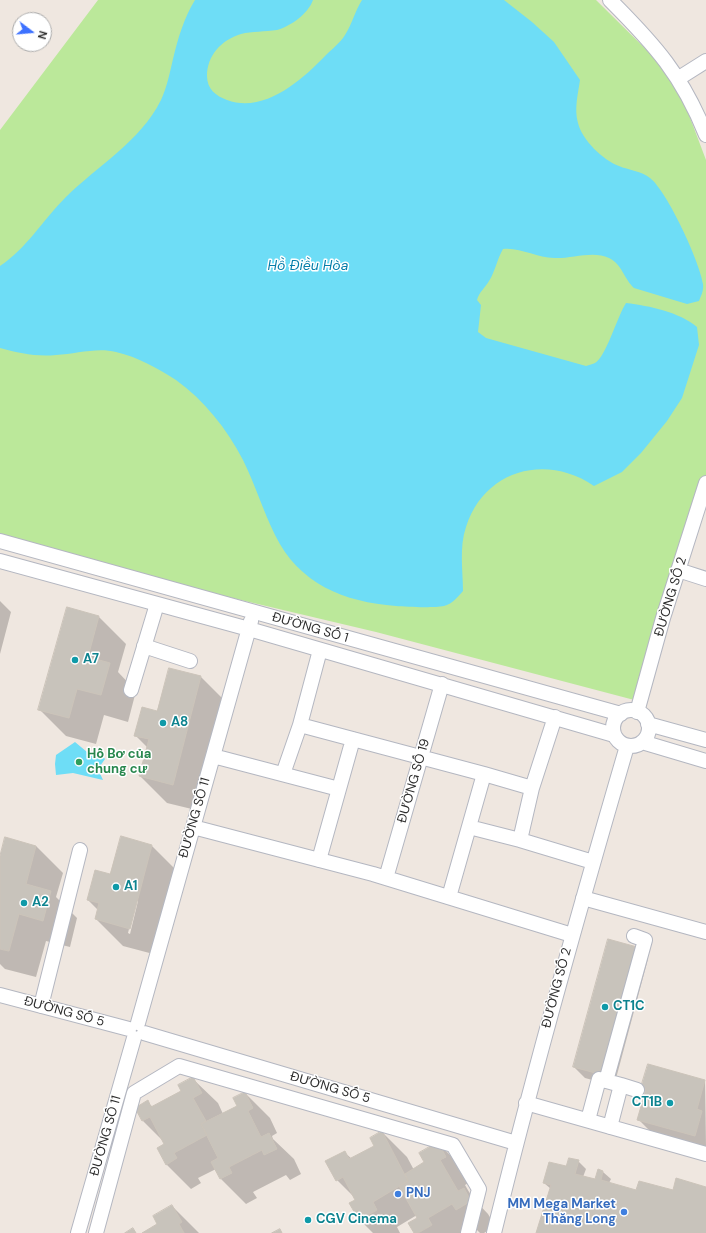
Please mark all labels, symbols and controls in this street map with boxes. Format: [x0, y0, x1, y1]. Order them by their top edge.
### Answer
north arrow [12, 12, 52, 52]
text: N [35, 29, 50, 41]
water label: Hồ Điều Hòa [268, 258, 348, 274]
street label: ĐƯỜNG SỐ 2 [652, 555, 690, 639]
street label: ĐƯỜNG SỐ 1 [270, 610, 350, 646]
place label: A7 [83, 652, 99, 668]
marker: A7 [70, 655, 80, 665]
place label: A8 [171, 715, 188, 731]
marker: A8 [158, 718, 168, 728]
street label: ĐƯỜNG SỐ 19 [395, 737, 433, 825]
place label: Hồ Bơ của chung cư [87, 747, 151, 778]
marker: Hồ Bơ của chung cư [74, 757, 84, 767]
street label: ĐƯỜNG SỐ 11 [176, 776, 214, 860]
place label: A1 [124, 879, 138, 895]
marker: A1 [111, 882, 121, 892]
place label: A2 [32, 895, 49, 911]
marker: A2 [19, 898, 29, 908]
street label: ĐƯỜNG SỐ 2 [539, 946, 575, 1030]
street label: ĐƯỜNG SỐ 5 [22, 994, 106, 1030]
place label: CT1C [613, 999, 645, 1015]
marker: CT1C [600, 1002, 610, 1012]
street label: ĐƯỜNG SỐ 5 [288, 1069, 372, 1107]
street label: ĐƯỜNG SỐ 11 [87, 1094, 125, 1178]
place label: CT1B [632, 1095, 662, 1111]
marker: CT1B [665, 1098, 675, 1108]
place label: PNJ [406, 1186, 430, 1202]
marker: PNJ [393, 1189, 403, 1199]
place label: MM Mega Market Thăng Long [508, 1197, 616, 1228]
marker: MM Mega Market Thăng Long [619, 1207, 629, 1217]
place label: CGV Cinema [316, 1212, 397, 1228]
marker: CGV Cinema [303, 1215, 313, 1225]

